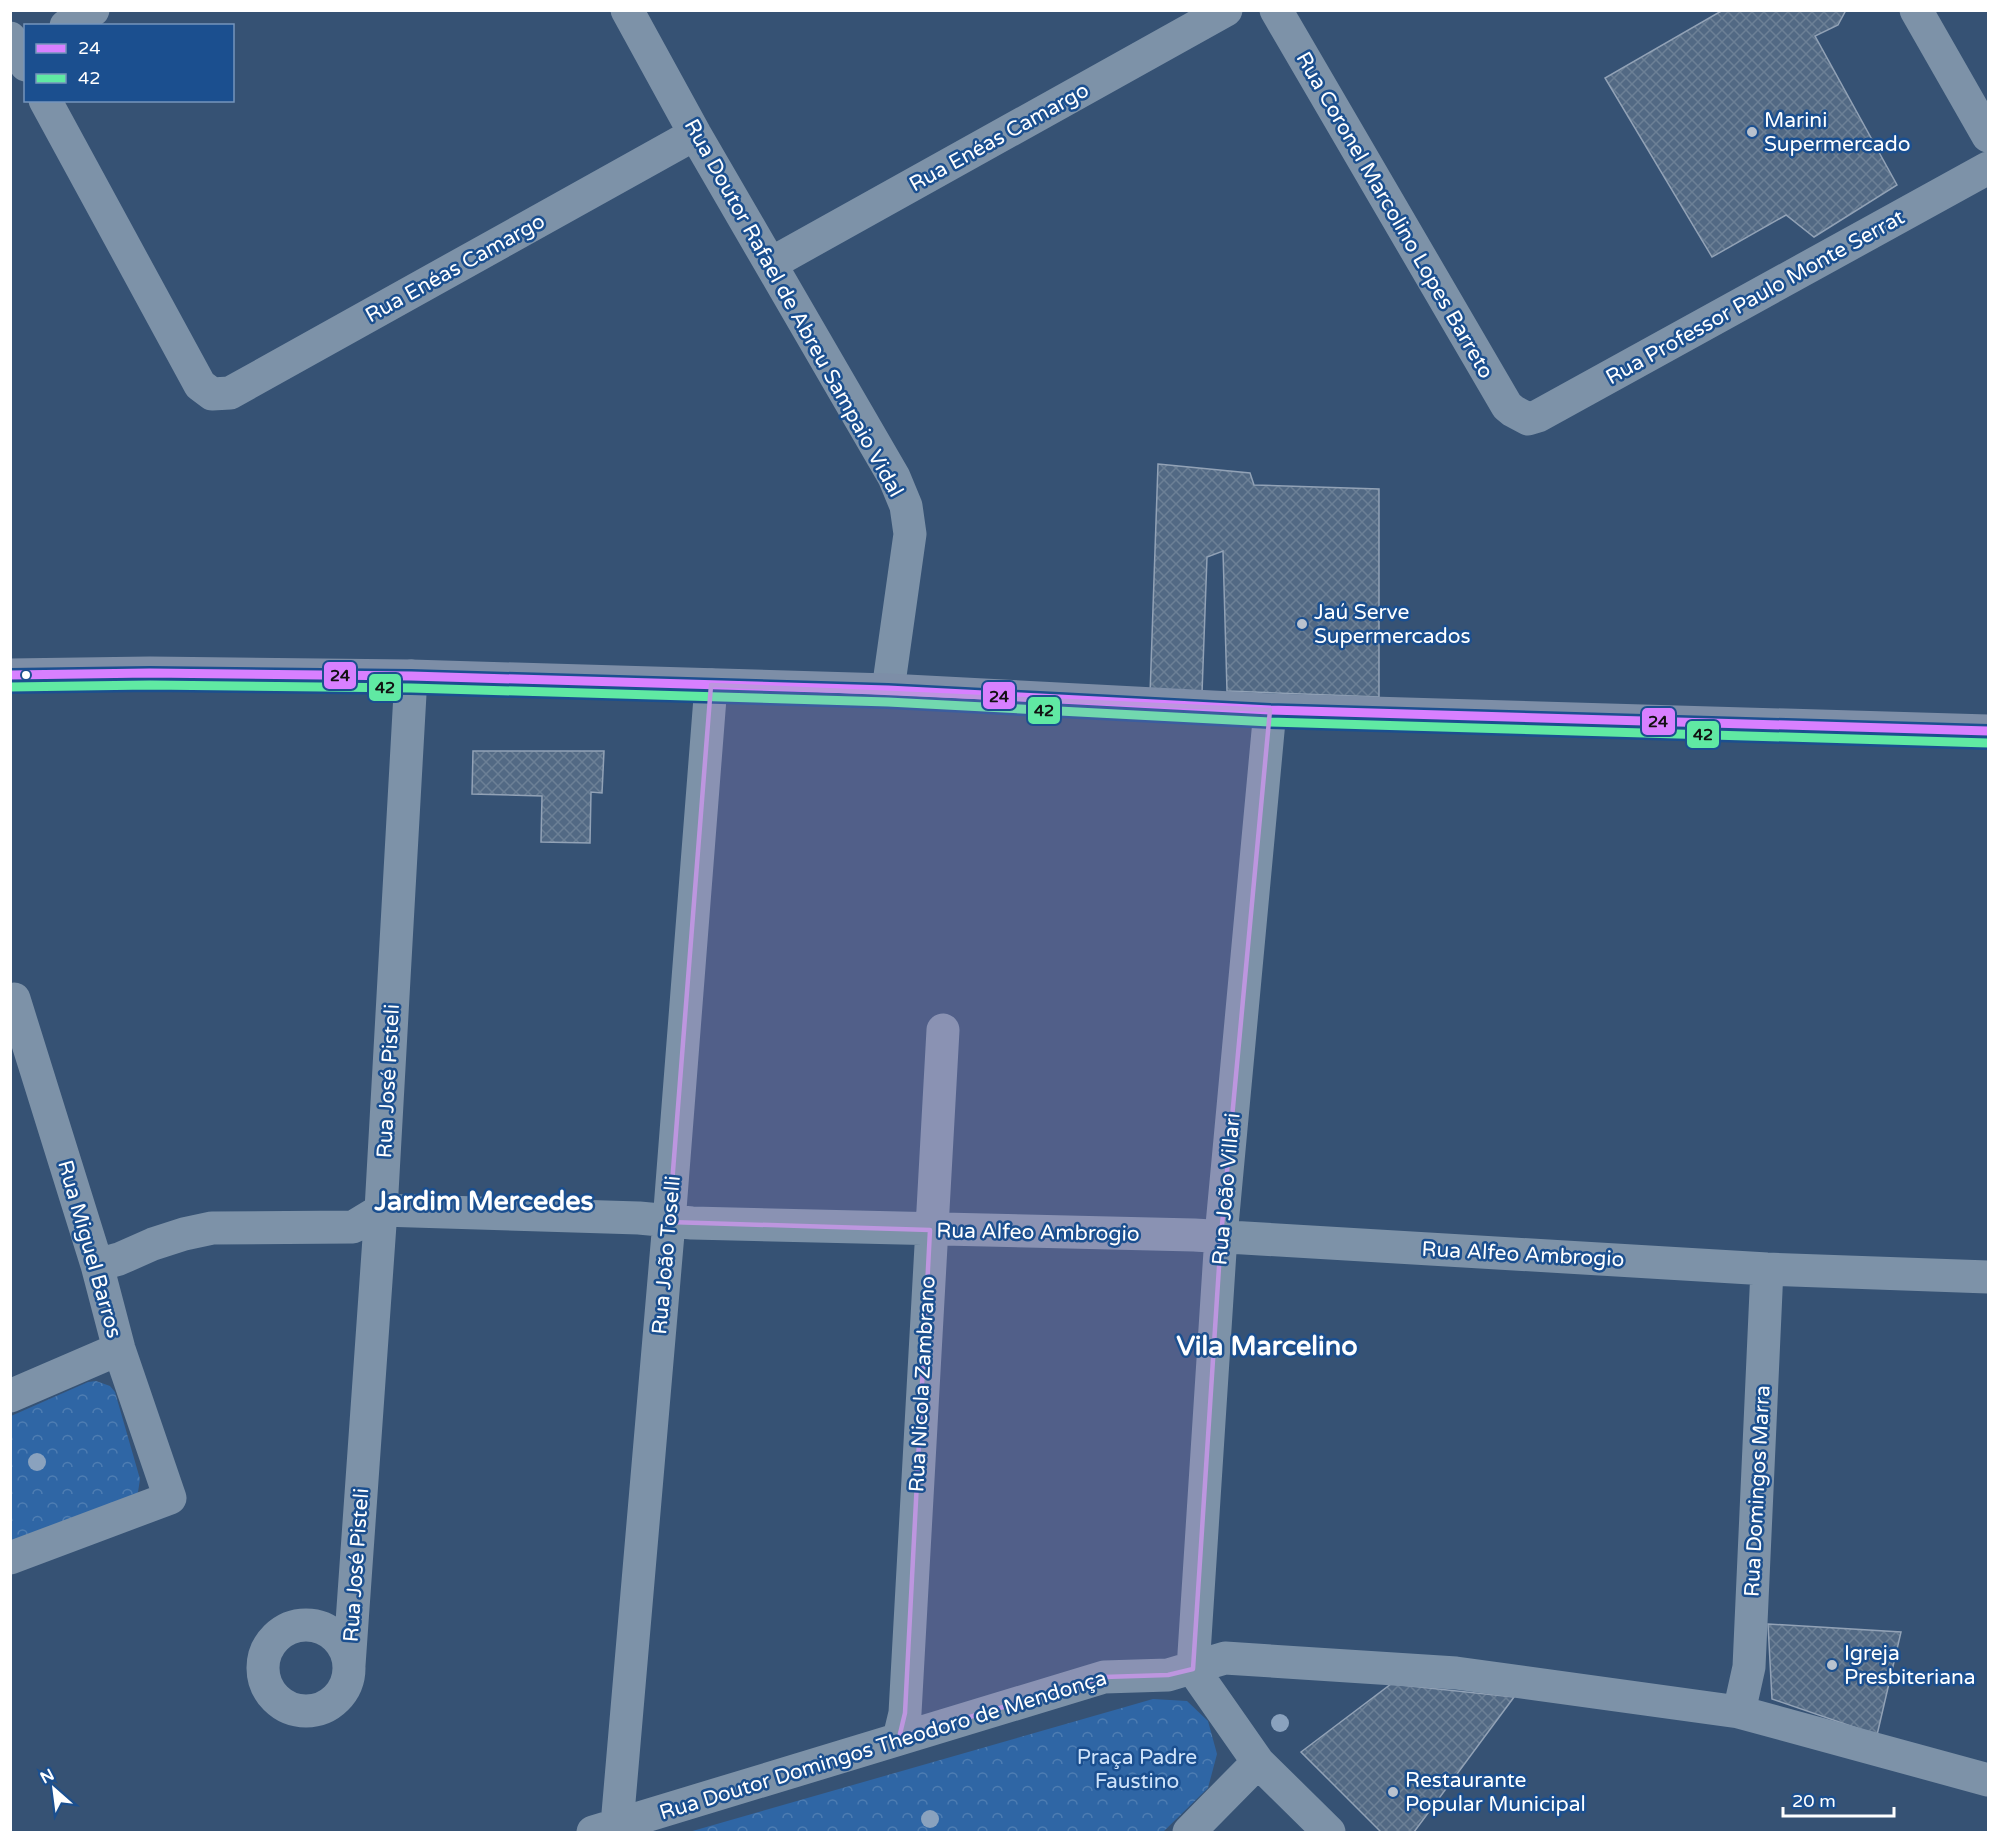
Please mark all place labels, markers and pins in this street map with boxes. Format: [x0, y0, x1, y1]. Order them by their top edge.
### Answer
place label: Marini Supermercado [1764, 108, 1911, 157]
marker: Marini Supermercado [1745, 125, 1759, 139]
place label: Jaú Serve Supermercados [1314, 600, 1471, 649]
marker: Jaú Serve Supermercados [1295, 617, 1309, 631]
unlabelled marker [20, 669, 32, 681]
place label: Igreja Presbiteriana [1844, 1641, 1976, 1690]
marker: Igreja Presbiteriana [1825, 1658, 1839, 1672]
place label: Restaurante Popular Municipal [1405, 1768, 1586, 1817]
marker: Restaurante Popular Municipal [1386, 1785, 1400, 1799]

